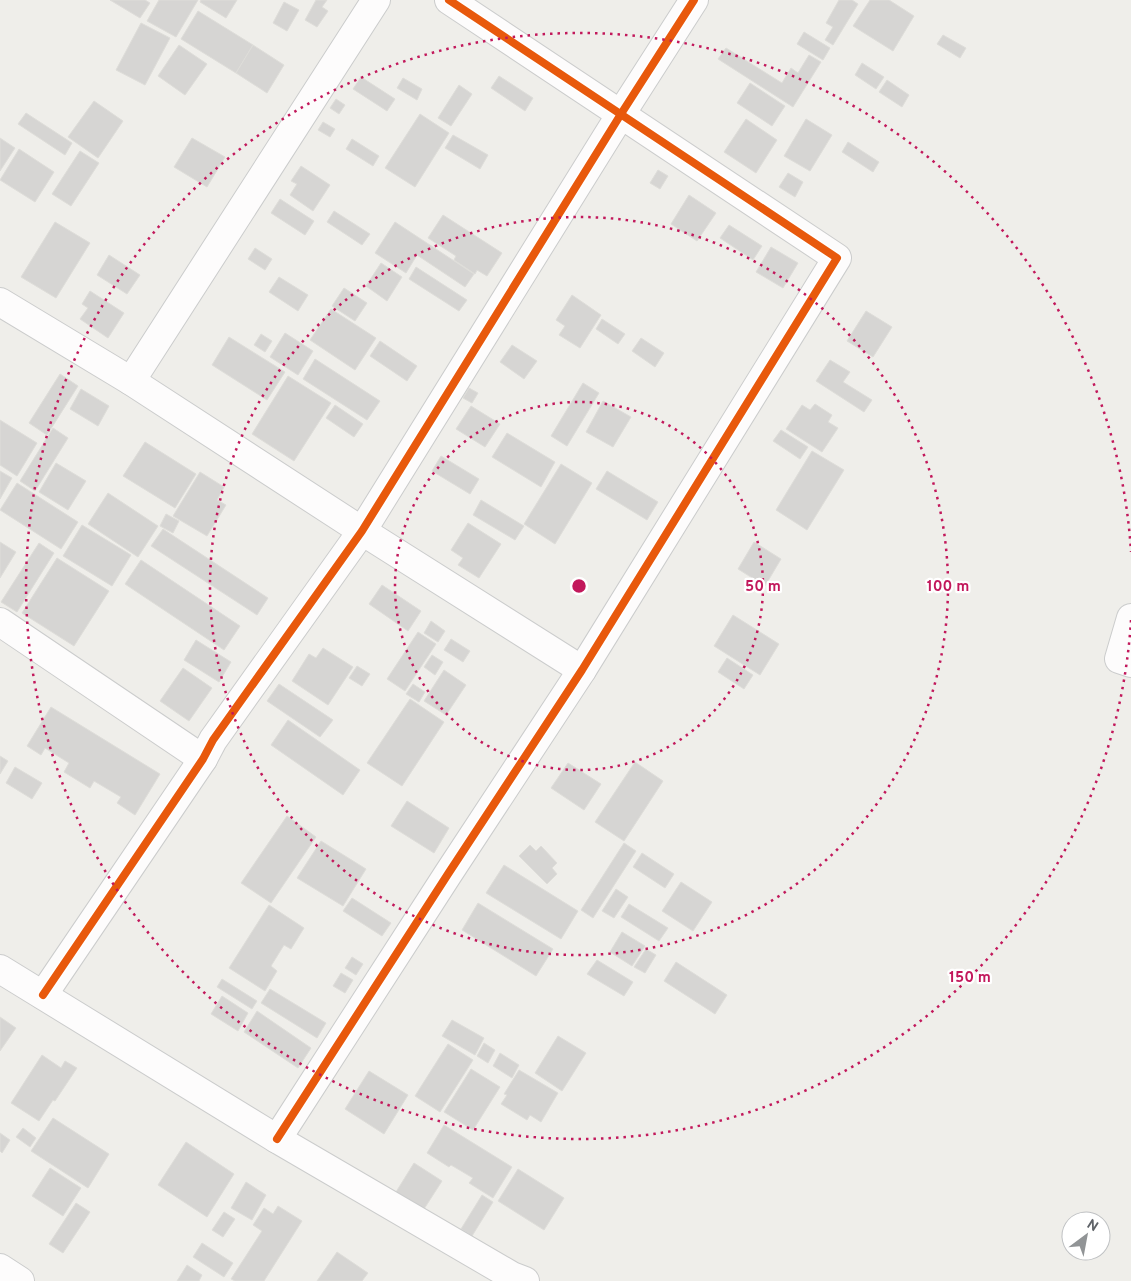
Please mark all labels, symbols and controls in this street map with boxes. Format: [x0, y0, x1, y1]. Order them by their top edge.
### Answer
centre of rings [570, 577, 588, 595]
text: 50 m [745, 578, 781, 597]
text: 100 m [927, 578, 969, 597]
text: 150 m [949, 969, 991, 988]
north arrow [1061, 1211, 1111, 1261]
text: N [1083, 1216, 1101, 1236]

